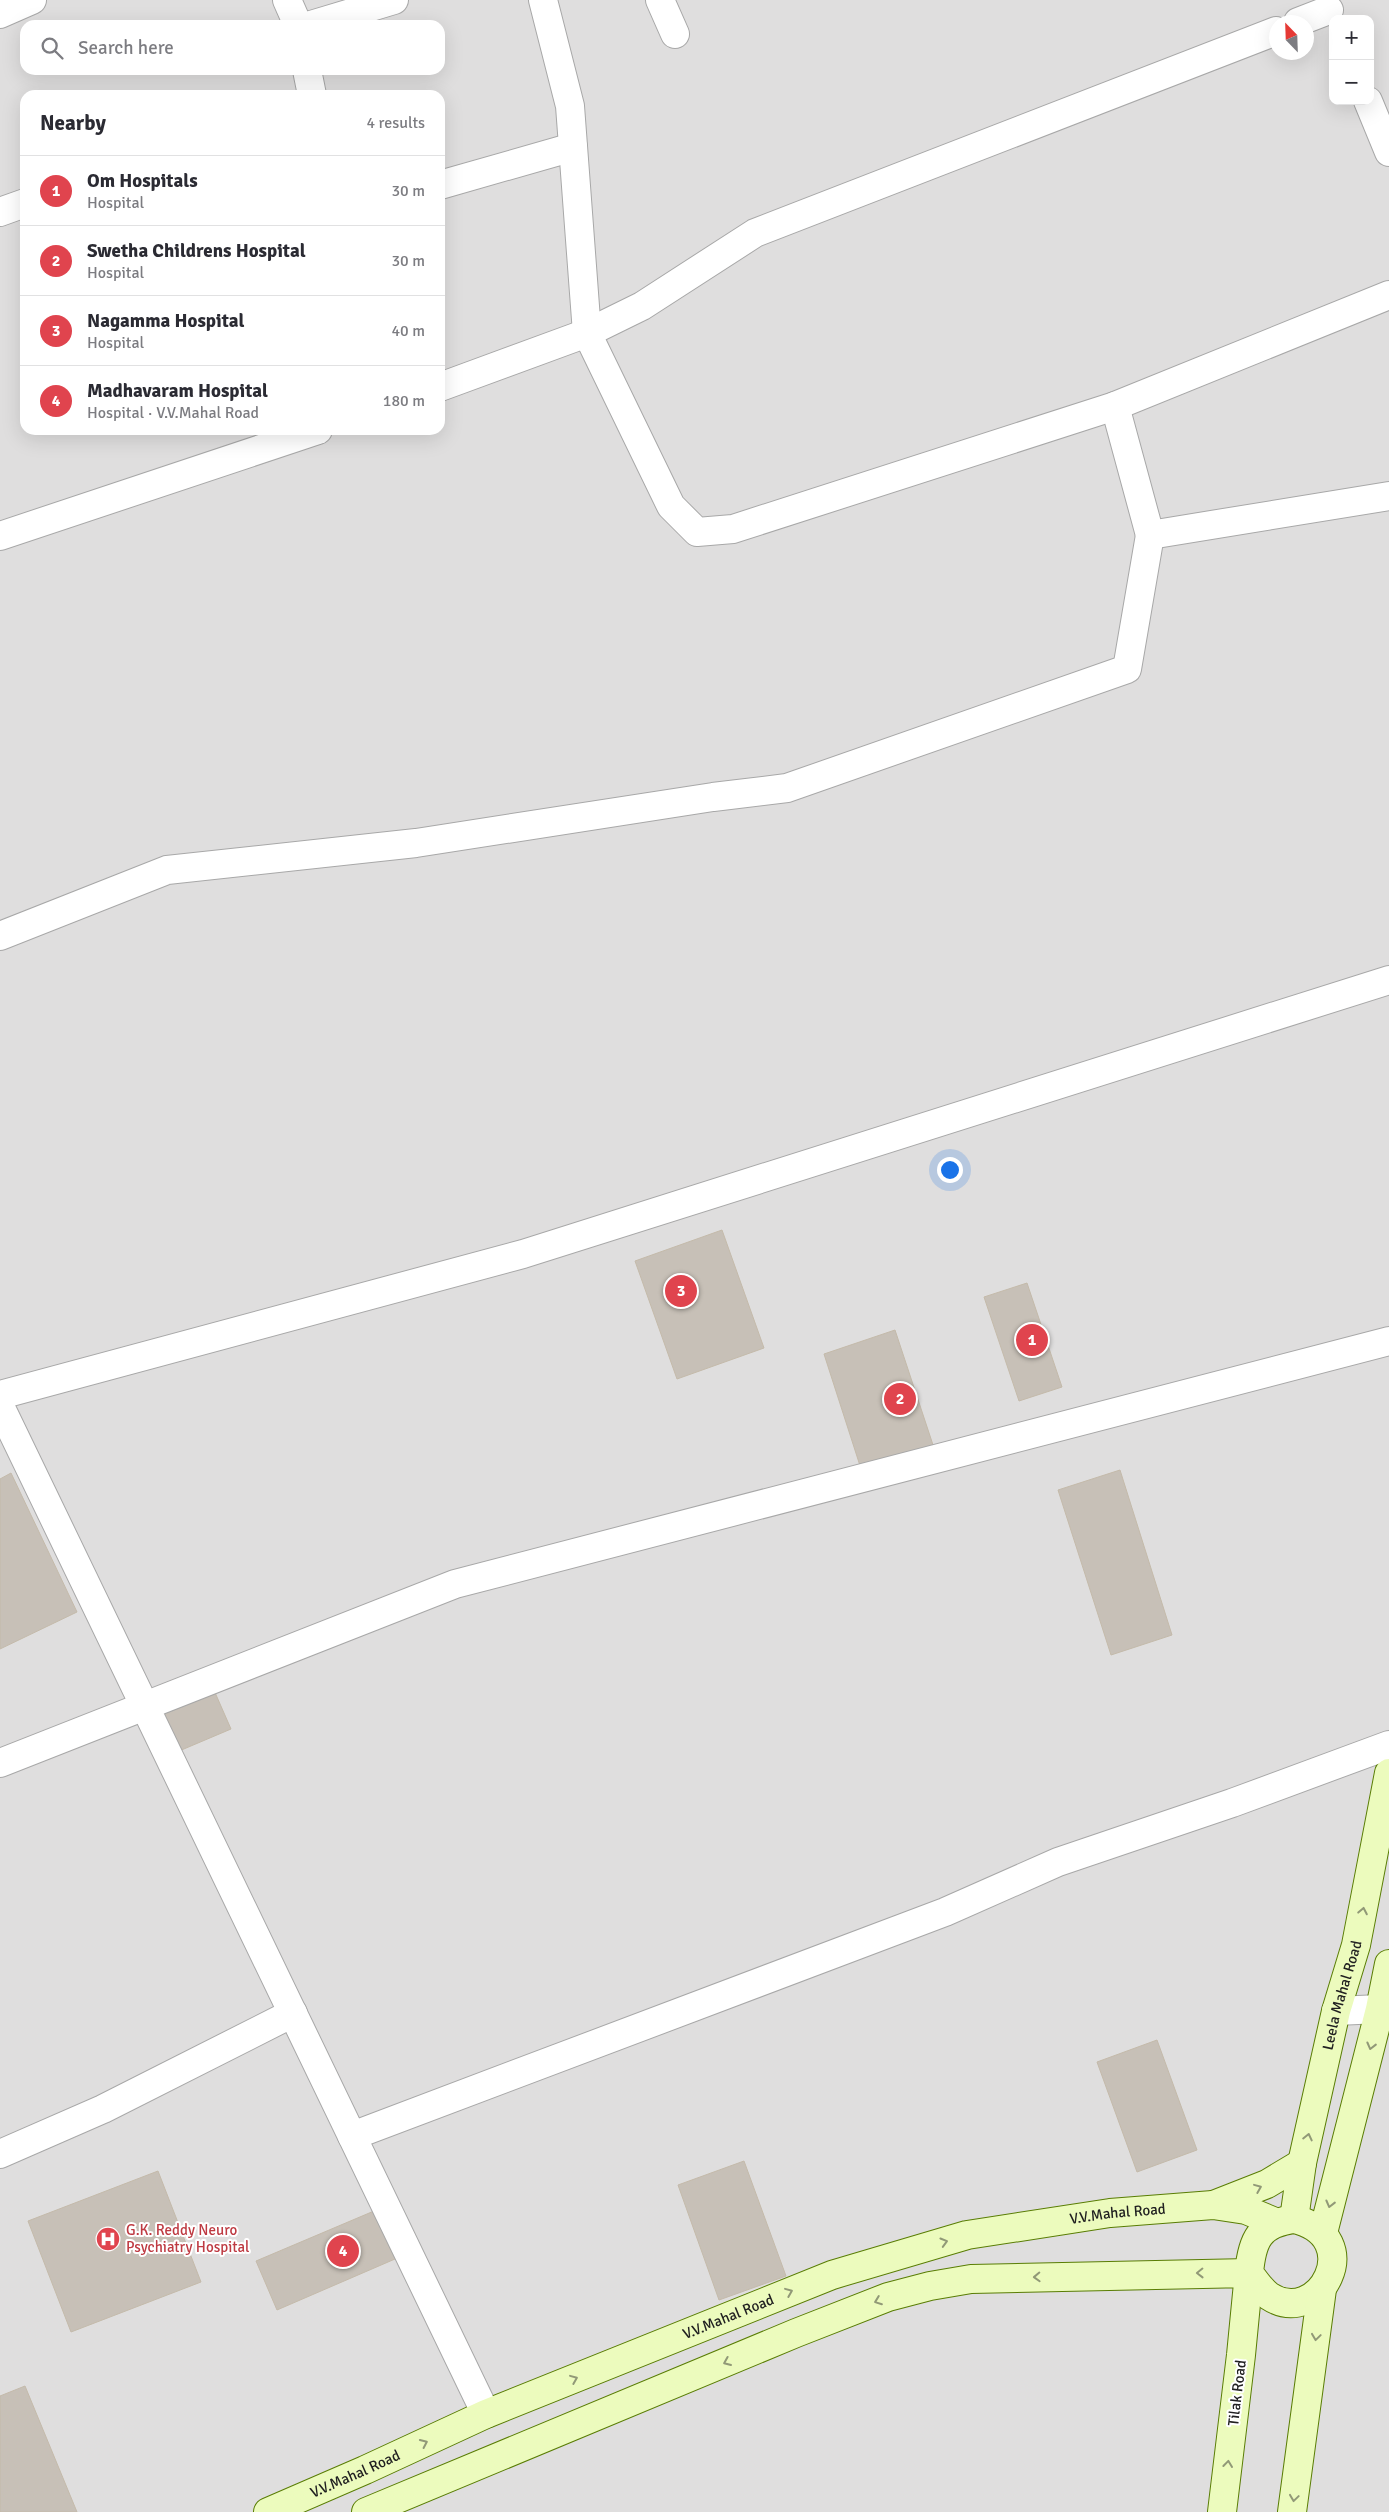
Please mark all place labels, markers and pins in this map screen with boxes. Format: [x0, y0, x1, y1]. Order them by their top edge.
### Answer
pin: 3 [665, 1272, 697, 1310]
pin: 1 [1016, 1321, 1048, 1359]
pin: 2 [884, 1380, 916, 1418]
place label: G.K. Reddy Neuro Psychiatry Hospital [126, 2221, 250, 2256]
hospital icon: G.K. Reddy Neuro Psychiatry Hospital [95, 2226, 121, 2252]
pin: 4 [327, 2232, 359, 2270]

